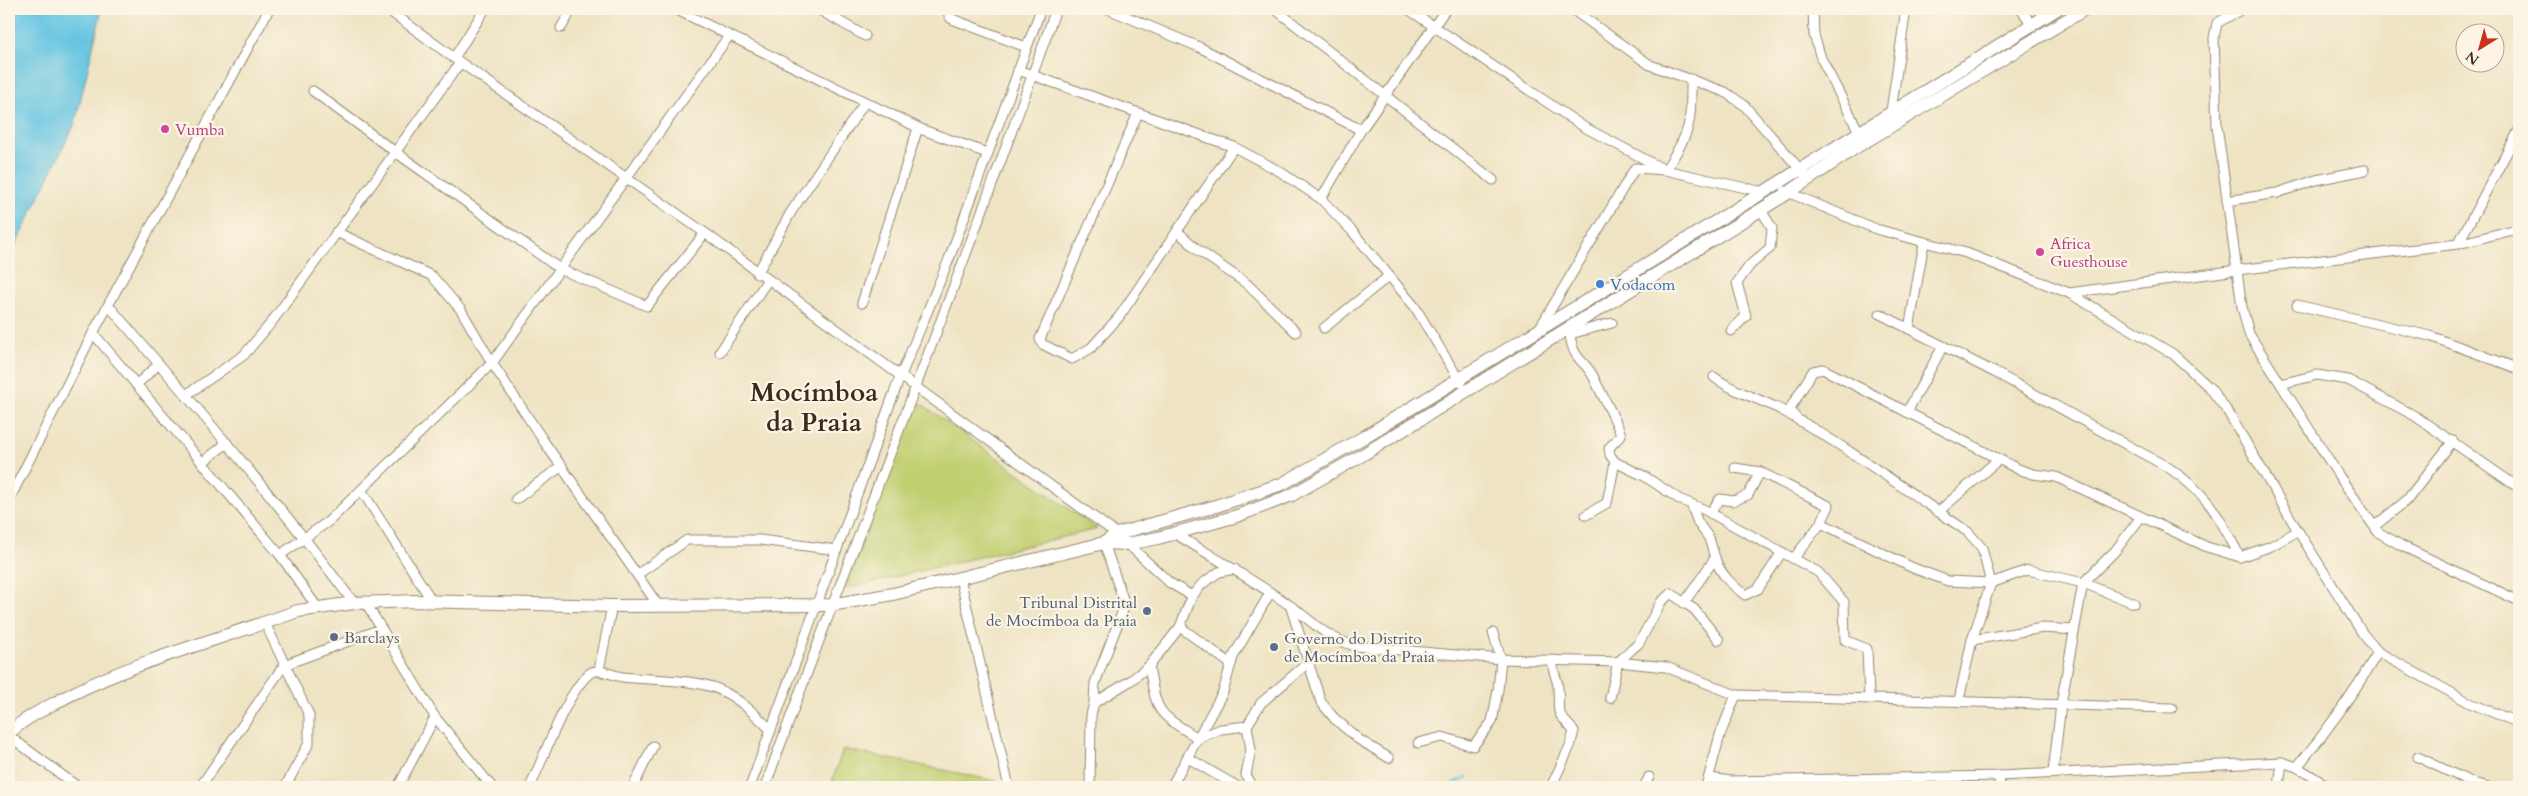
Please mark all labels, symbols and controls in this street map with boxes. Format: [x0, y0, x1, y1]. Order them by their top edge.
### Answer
north arrow [2456, 22, 2506, 72]
text: N [2462, 47, 2483, 69]
place label: Vumba [175, 119, 225, 141]
marker: Vumba [159, 123, 171, 135]
place label: Africa Guesthouse [2050, 233, 2128, 273]
marker: Africa Guesthouse [2034, 246, 2046, 258]
place label: Vodacom [1610, 274, 1676, 296]
marker: Vodacom [1594, 278, 1606, 290]
district label: Mocímboa da Praia [750, 375, 878, 440]
place label: Tribunal Distrital de Mocímboa da Praia [986, 592, 1137, 632]
marker: Tribunal Distrital de Mocímboa da Praia [1141, 605, 1153, 617]
place label: Barclays [344, 627, 400, 649]
place label: Governo do Distrito de Mocímboa da Praia [1284, 628, 1435, 668]
marker: Barclays [328, 631, 340, 643]
marker: Governo do Distrito de Mocímboa da Praia [1268, 641, 1280, 653]

